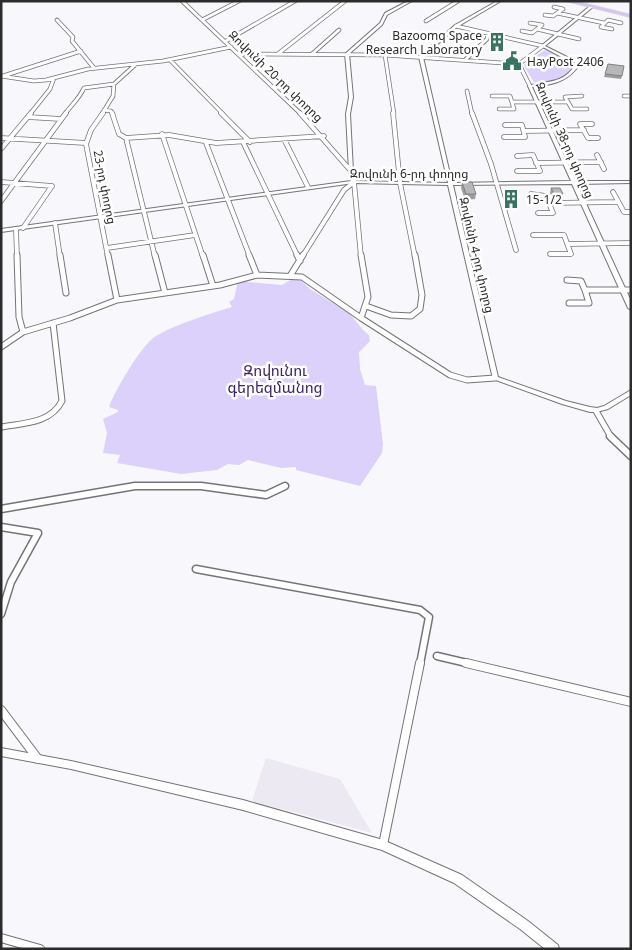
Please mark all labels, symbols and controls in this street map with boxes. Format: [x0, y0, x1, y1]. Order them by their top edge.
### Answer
street label: Զովունի 20-րդ փողոց [225, 26, 327, 126]
place label: Bazoomq Space Research Laboratory [366, 27, 483, 58]
building icon: Bazoomq Space Research Laboratory [486, 31, 508, 53]
public building icon: HayPost 2406 [501, 50, 523, 72]
place label: HayPost 2406 [527, 53, 604, 70]
street label: Զովունի 38-րդ փողոց [532, 79, 598, 201]
street label: 23-րդ փողոց [89, 148, 121, 226]
street label: Զովունի 6-րդ փողոց [350, 165, 468, 182]
building icon: 15-1/2 [500, 188, 522, 210]
place label: 15-1/2 [526, 191, 562, 208]
street label: Զովունի 4-րդ փողոց [455, 195, 499, 315]
park label: Զովունու գերեզմանոց [227, 360, 323, 397]

